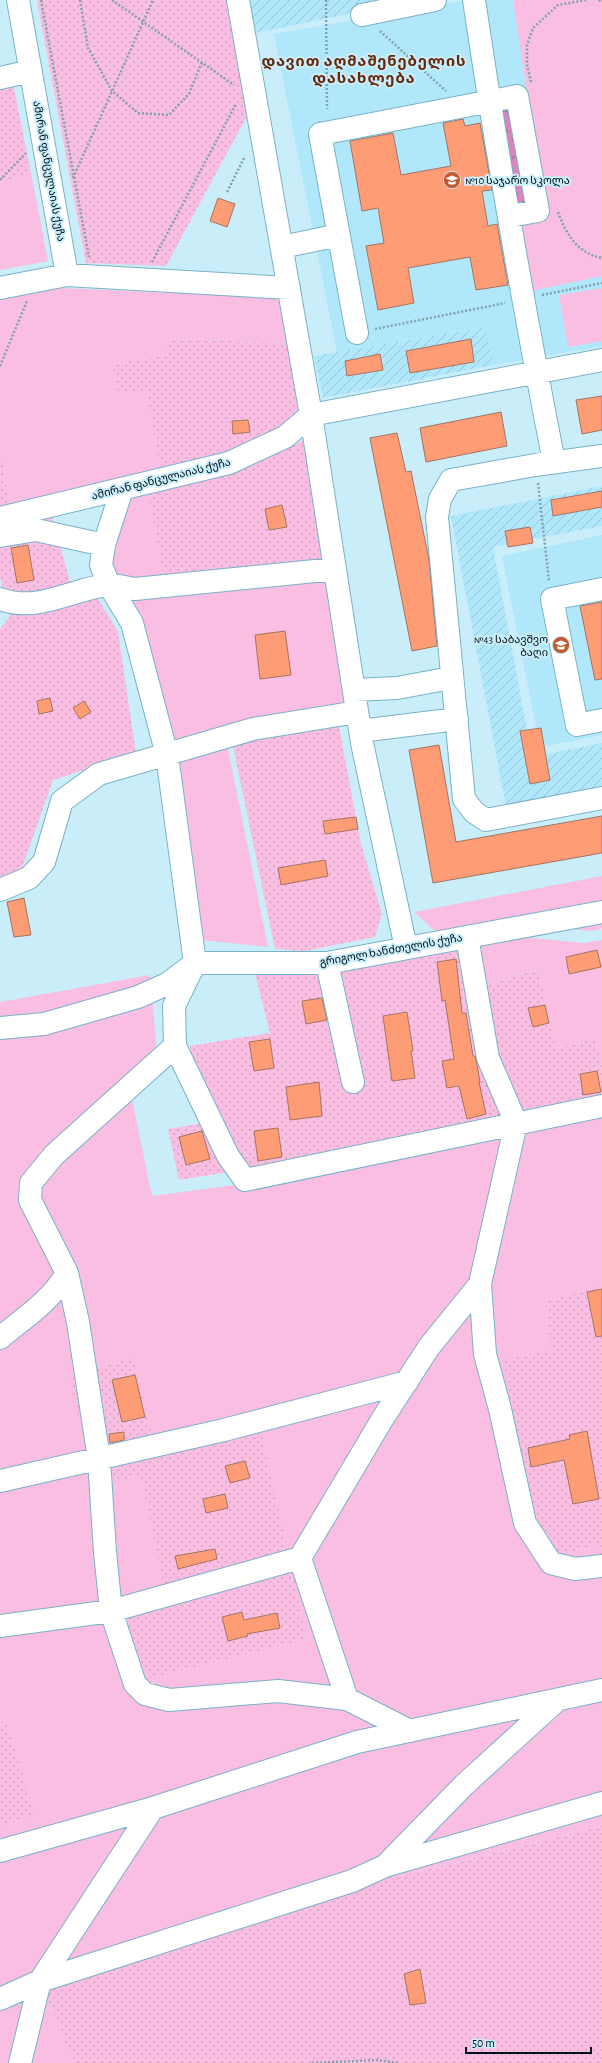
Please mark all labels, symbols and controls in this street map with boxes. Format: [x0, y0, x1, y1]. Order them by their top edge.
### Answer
district label: დავით აღმაშენებელის დასახლება [261, 54, 467, 87]
street label: ამირან ფანცულაიას ქუჩა [30, 100, 67, 242]
school or university icon: №10 საჯარო სკოლა [442, 170, 462, 190]
place label: №10 საჯარო სკოლა [465, 175, 570, 187]
street label: ამირან ფანცულაიას ქუჩა [90, 456, 232, 503]
place label: №43 საბავშვო ბაღი [474, 634, 548, 659]
school or university icon: №43 საბავშვო ბაღი [551, 635, 571, 655]
street label: გრიგოლ ხანძთელის ქუჩა [319, 932, 463, 969]
scale bar [466, 2029, 591, 2055]
text: 50 m [472, 2037, 495, 2049]

